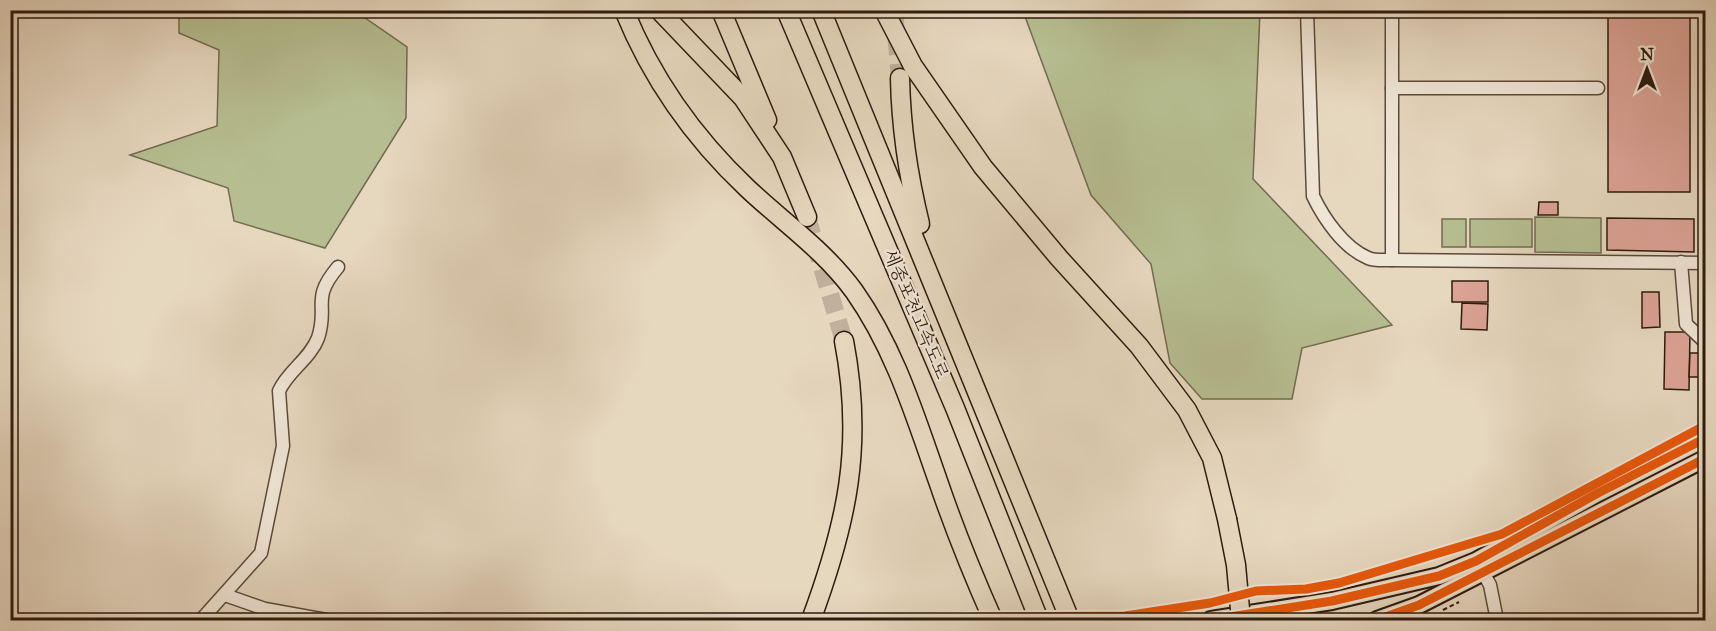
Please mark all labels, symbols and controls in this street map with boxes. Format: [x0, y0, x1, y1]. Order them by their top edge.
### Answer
north arrow [1617, 39, 1677, 99]
text: N [1640, 45, 1654, 64]
street label: 세종포천고속도로 [879, 246, 953, 382]

